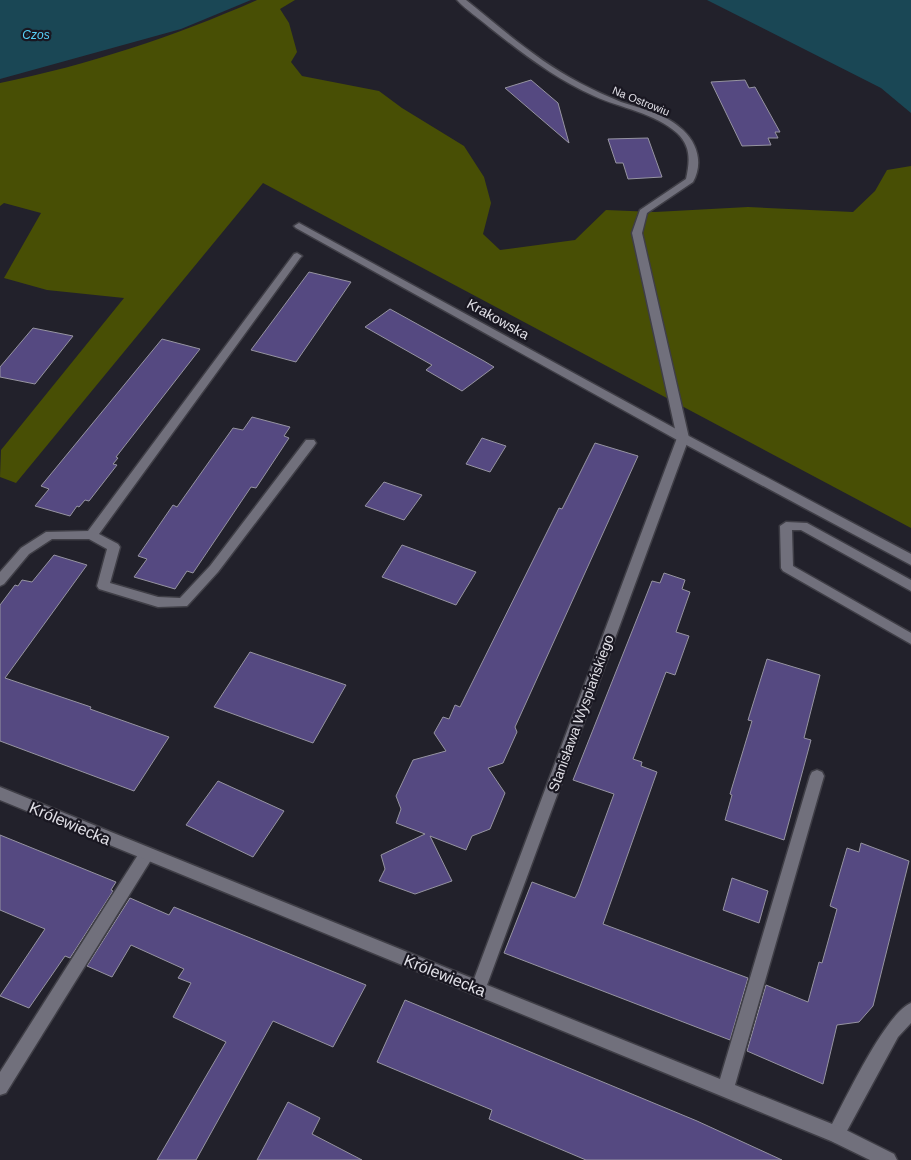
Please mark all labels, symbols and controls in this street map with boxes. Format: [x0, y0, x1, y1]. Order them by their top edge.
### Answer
water label: Czos [22, 28, 50, 42]
street label: Na Ostrowiu [611, 84, 671, 118]
street label: Krakowska [464, 295, 532, 343]
street label: Stanisława Wyspiańskiego [545, 632, 617, 794]
street label: Królewiecka [27, 799, 113, 848]
street label: Królewiecka [402, 951, 488, 1000]

